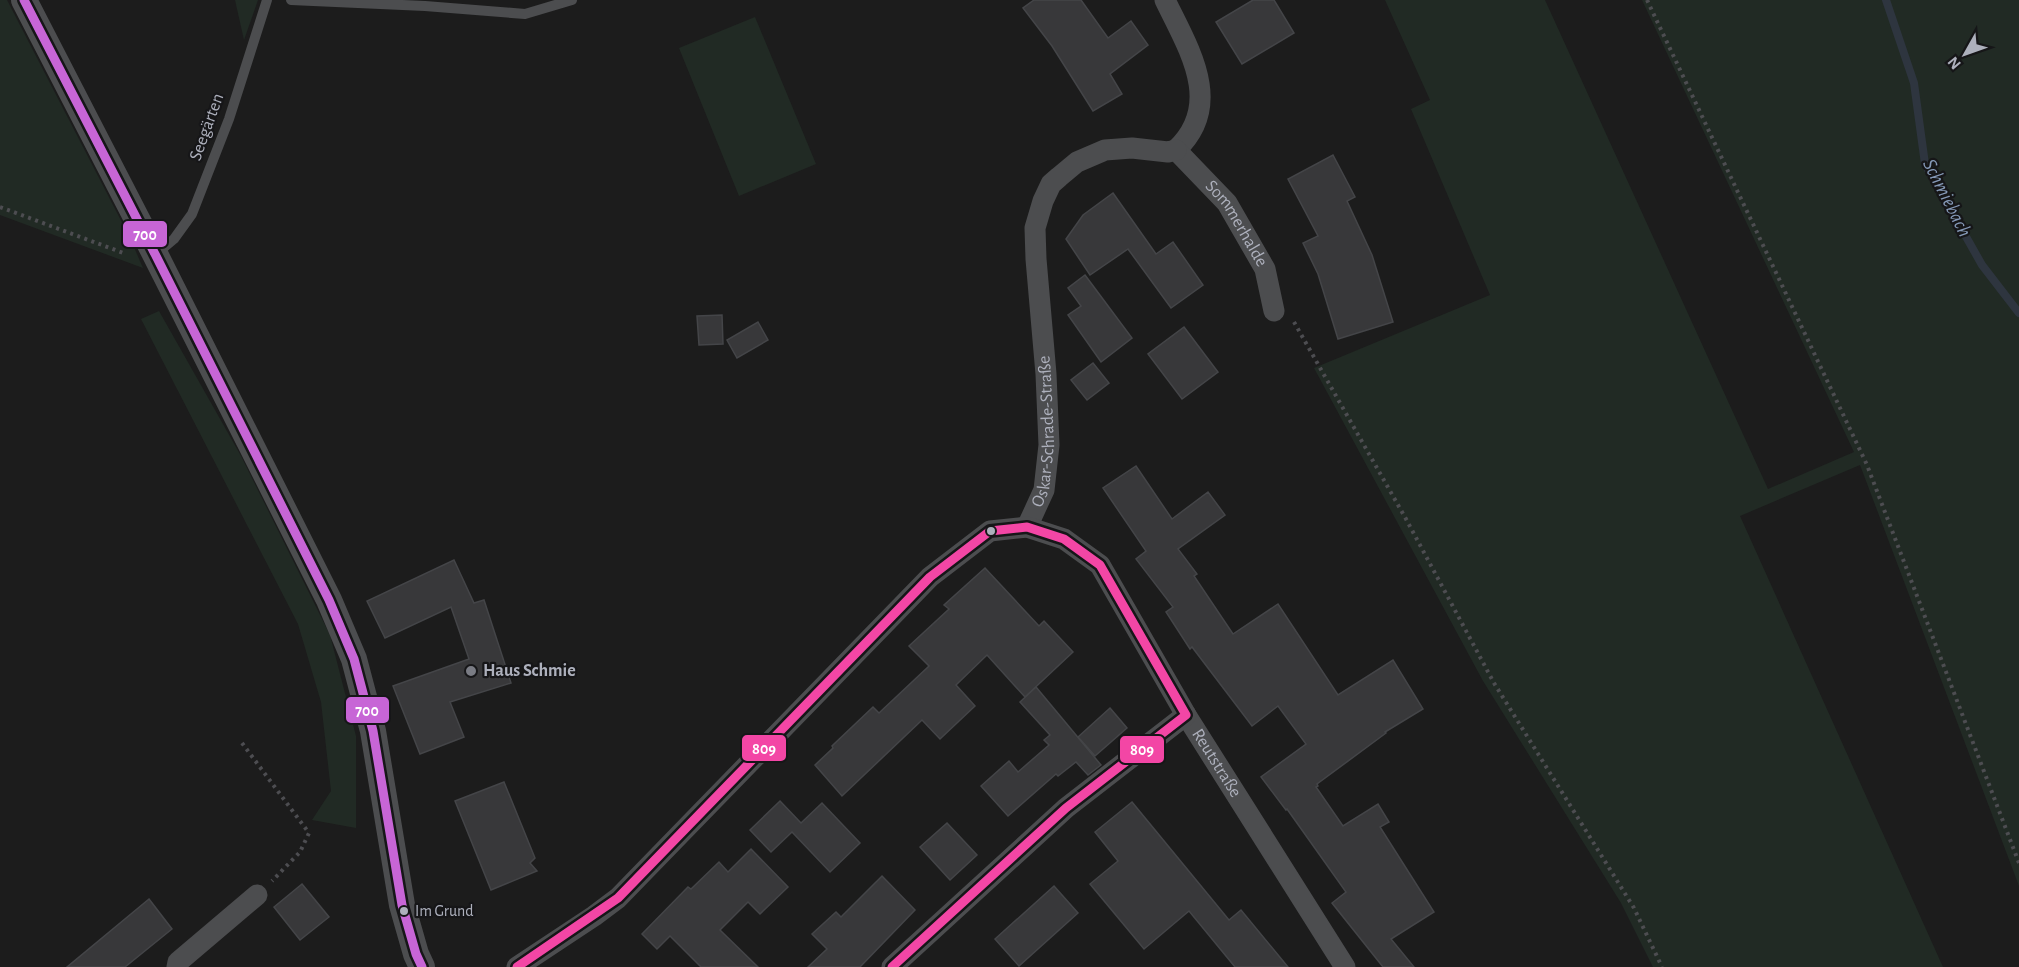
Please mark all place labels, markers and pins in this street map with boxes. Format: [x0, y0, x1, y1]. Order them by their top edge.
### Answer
unlabelled marker [985, 525, 997, 537]
place label: Haus Schmie [483, 662, 576, 680]
marker: Haus Schmie [464, 664, 478, 678]
place label: Im Grund [415, 903, 474, 919]
marker: Im Grund [398, 905, 410, 917]

